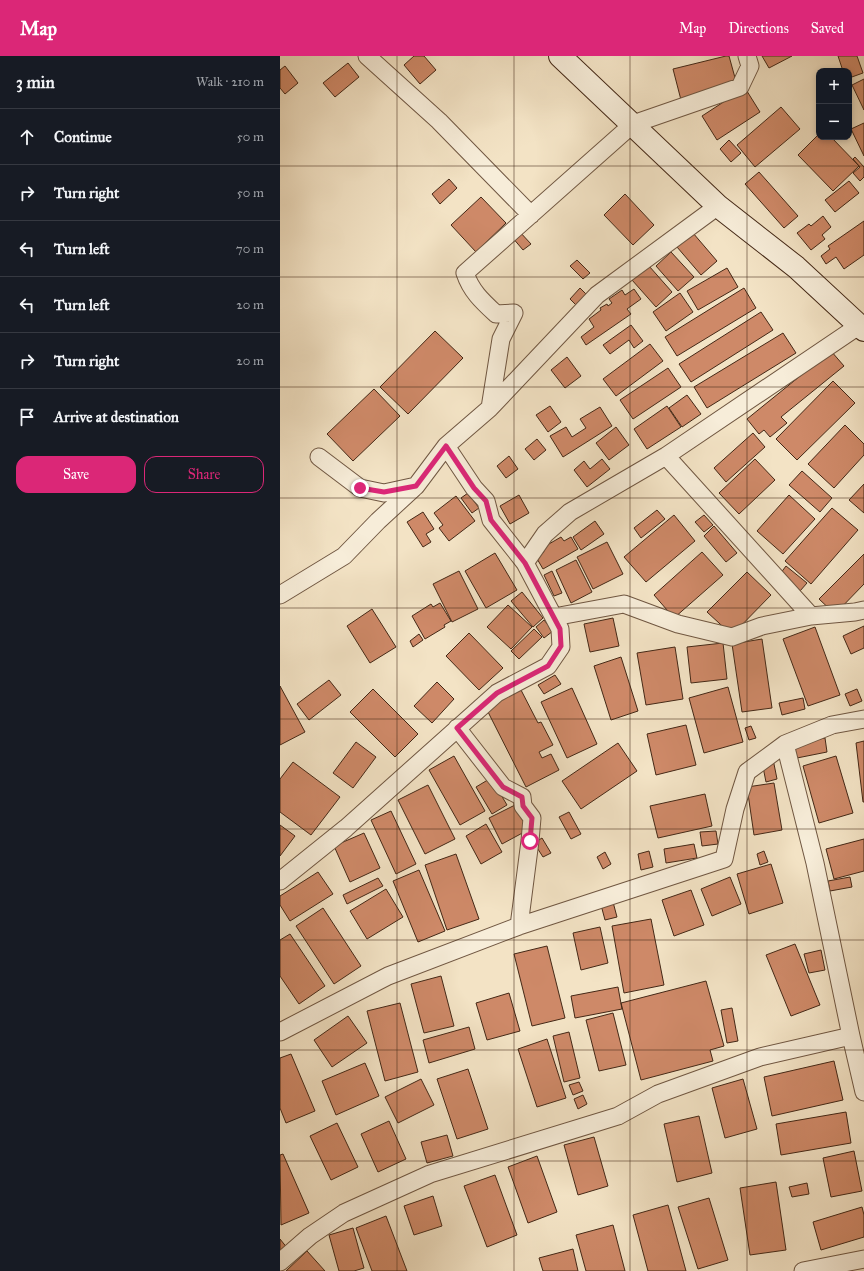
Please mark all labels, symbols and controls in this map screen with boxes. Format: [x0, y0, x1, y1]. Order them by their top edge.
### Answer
text: Map [20, 17, 57, 40]
text: Map [679, 20, 706, 37]
text: Directions [728, 20, 789, 37]
text: Saved [811, 20, 844, 37]
map controls [816, 68, 852, 140]
button: + [816, 68, 852, 104]
text: 3 min [16, 72, 55, 93]
text: Walk · 210 m [196, 74, 264, 90]
button: − [816, 104, 852, 140]
icon: ahead [16, 126, 38, 148]
text: Continue [54, 128, 112, 146]
text: 50 m [237, 129, 264, 145]
icon: right [16, 182, 38, 204]
text: Turn right [54, 184, 119, 202]
text: 50 m [237, 185, 264, 201]
icon: left [16, 238, 38, 260]
text: Turn left [54, 240, 110, 258]
text: 70 m [236, 241, 264, 257]
icon: left [16, 294, 38, 316]
text: Turn left [54, 296, 110, 314]
text: 20 m [236, 297, 264, 313]
icon: right [16, 350, 38, 372]
text: Turn right [54, 352, 119, 370]
text: 20 m [236, 353, 264, 369]
icon: arrive [16, 406, 38, 428]
text: Arrive at destination [54, 408, 179, 426]
button: Save [16, 456, 136, 493]
button: Share [144, 456, 264, 493]
route end [351, 479, 369, 497]
route start [521, 832, 539, 850]

